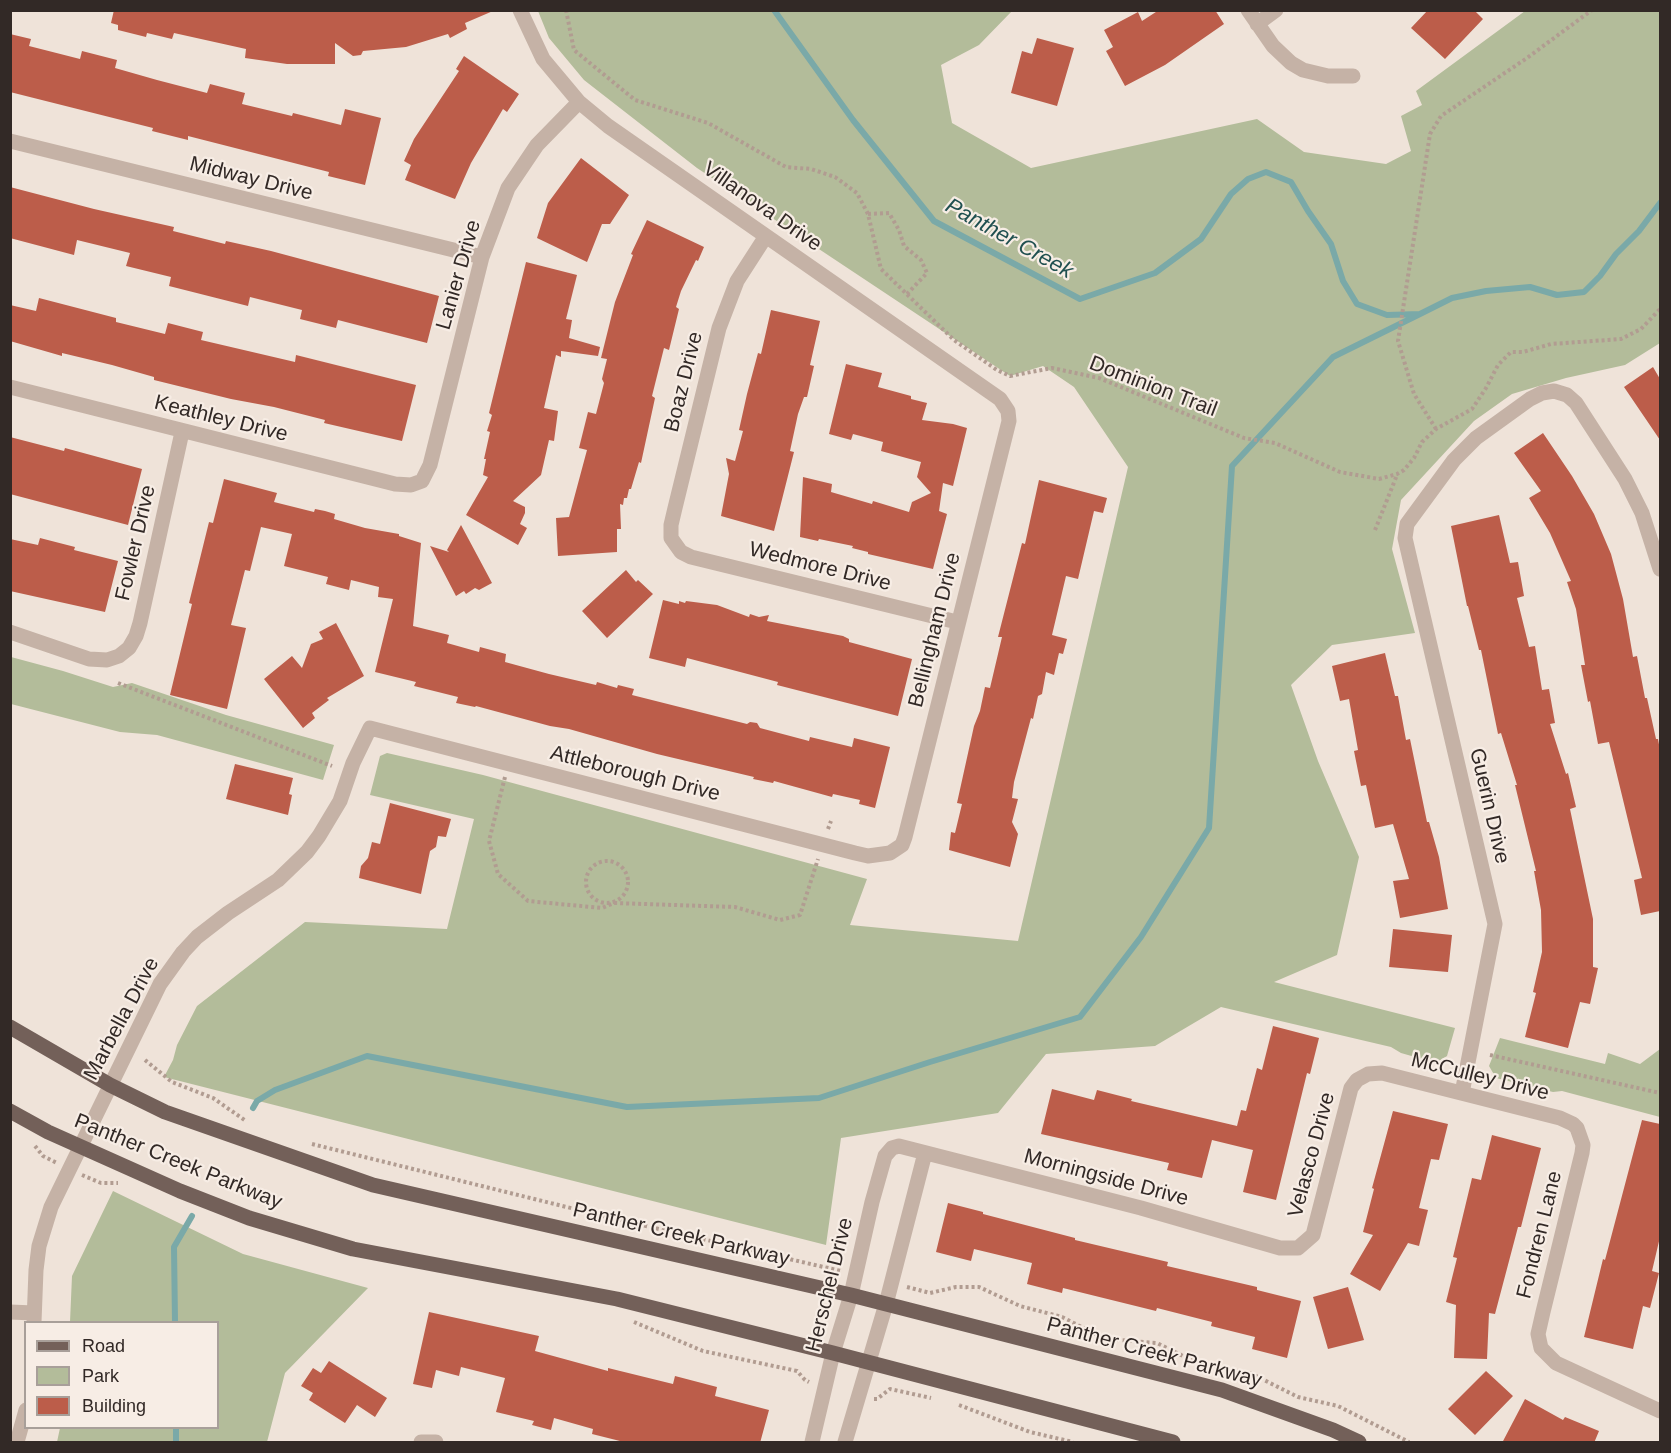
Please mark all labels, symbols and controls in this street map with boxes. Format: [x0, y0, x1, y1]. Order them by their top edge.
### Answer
street label: Midway Drive [187, 152, 315, 206]
street label: Villanova Drive [698, 157, 826, 257]
water label: Panther Creek [941, 193, 1077, 285]
street label: Lanier Drive [431, 217, 487, 333]
street label: Boaz Drive [659, 329, 709, 435]
street label: Dominion Trail [1086, 351, 1220, 423]
street label: Keathley Drive [152, 390, 290, 448]
street label: Fowler Drive [110, 483, 162, 603]
street label: Wedmore Drive [746, 537, 894, 597]
street label: Bellingham Drive [904, 550, 966, 710]
street label: Attleborough Drive [548, 741, 722, 807]
street label: Guerin Drive [1463, 746, 1515, 866]
street label: Marbella Drive [79, 953, 165, 1085]
street label: McCulley Drive [1408, 1048, 1552, 1106]
street label: Velasco Drive [1283, 1090, 1341, 1220]
street label: Panther Creek Parkway [70, 1109, 286, 1215]
street label: Morningside Drive [1021, 1144, 1191, 1212]
street label: Fondren Lane [1512, 1169, 1568, 1301]
street label: Panther Creek Parkway [570, 1198, 792, 1272]
street label: Herschel Drive [801, 1215, 859, 1355]
street label: Panther Creek Parkway [1044, 1312, 1264, 1394]
legend [24, 1321, 219, 1429]
text: Road [82, 1336, 125, 1356]
text: Park [82, 1366, 119, 1386]
text: Building [82, 1396, 146, 1416]

